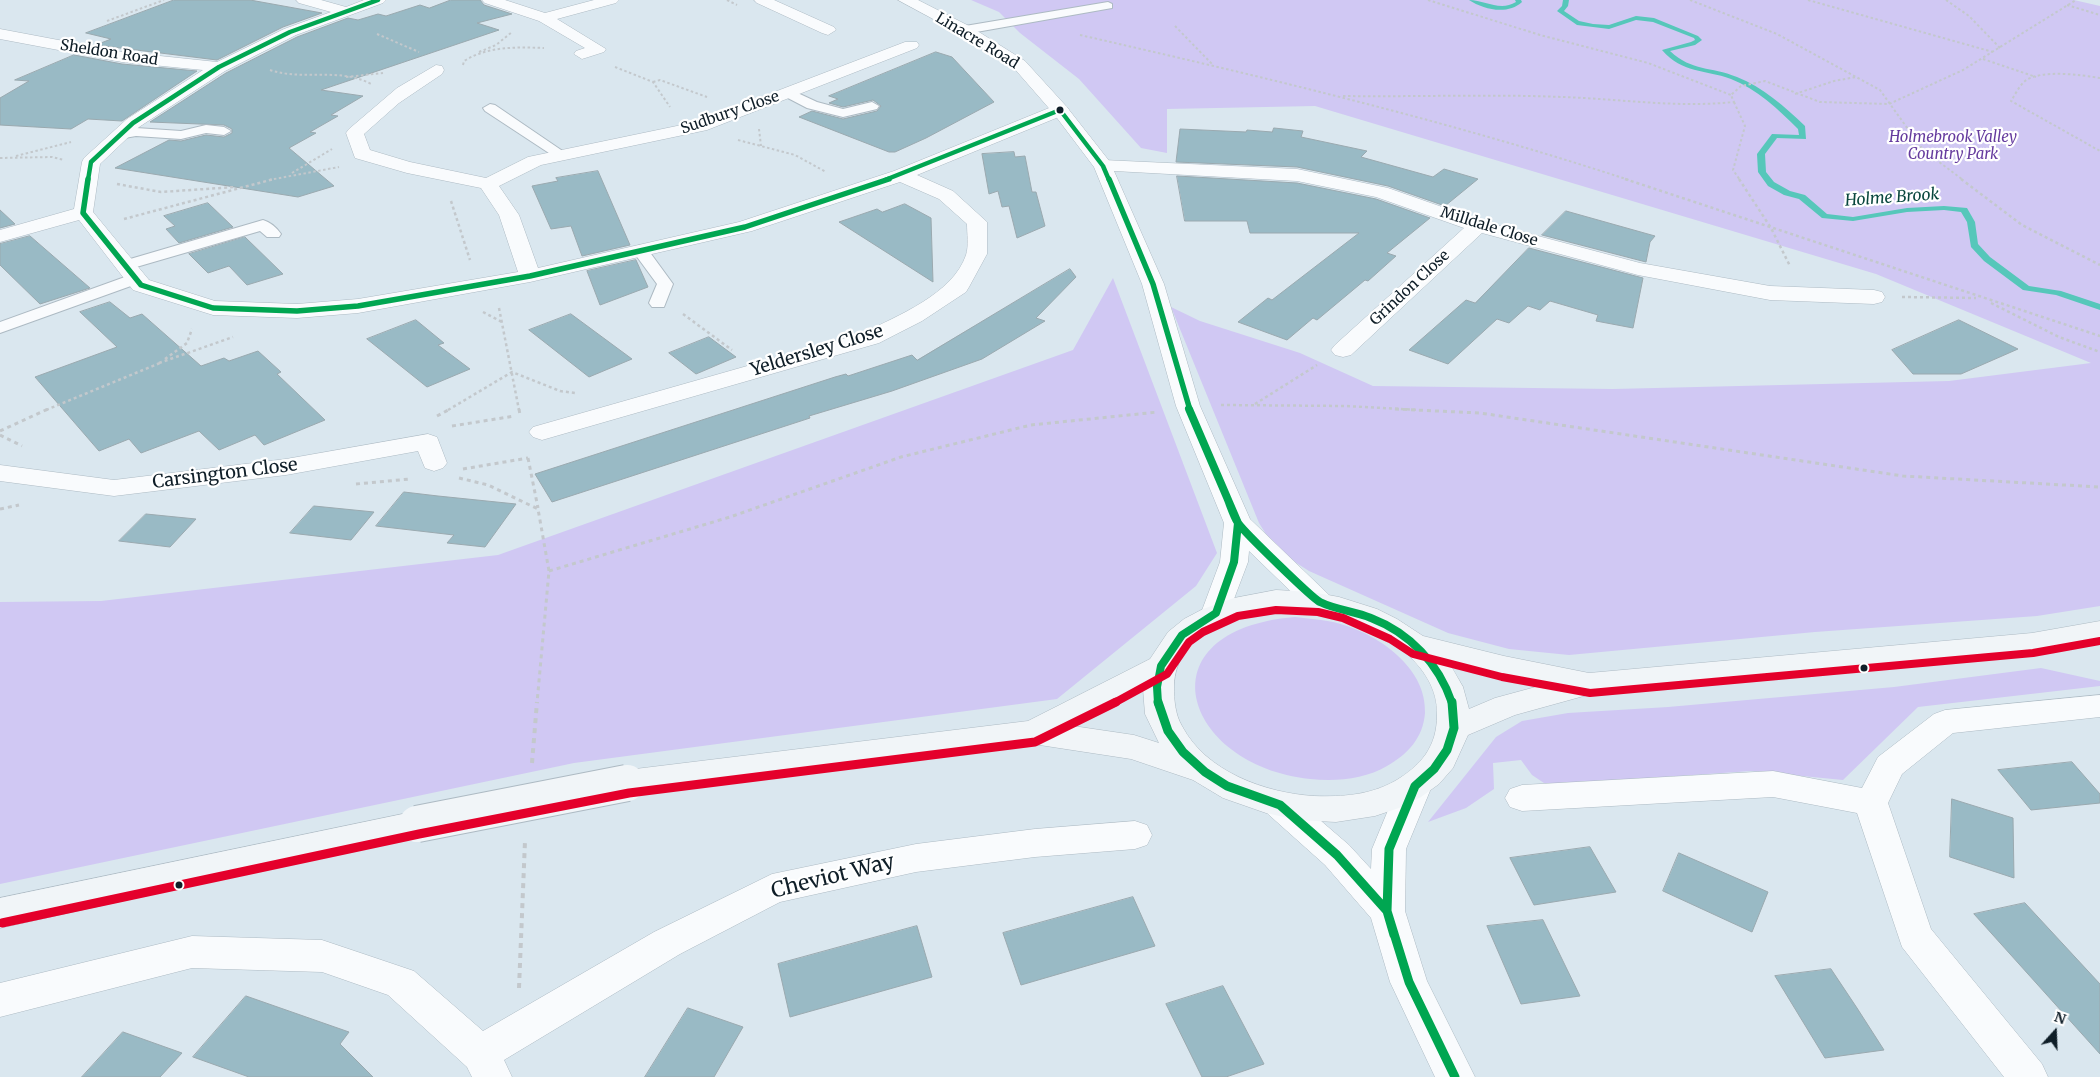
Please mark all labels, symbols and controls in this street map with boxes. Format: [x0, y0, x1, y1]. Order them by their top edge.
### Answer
street label: Linacre Road [932, 9, 1022, 73]
street label: Sheldon Road [59, 36, 159, 70]
street label: Sudbury Close [678, 88, 782, 138]
unlabelled marker [1055, 105, 1065, 115]
park label: Holmebrook Valley Country Park [1889, 129, 2017, 164]
water label: Holme Brook [1844, 185, 1940, 211]
street label: Milldale Close [1438, 204, 1540, 250]
street label: Grindon Close [1367, 247, 1453, 329]
street label: Yeldersley Close [748, 321, 886, 381]
street label: Carsington Close [151, 454, 299, 494]
unlabelled marker [1859, 663, 1869, 673]
street label: Cheviot Way [769, 850, 897, 904]
unlabelled marker [174, 880, 184, 890]
north arrow [2030, 1007, 2080, 1057]
text: N [2052, 1008, 2068, 1028]

